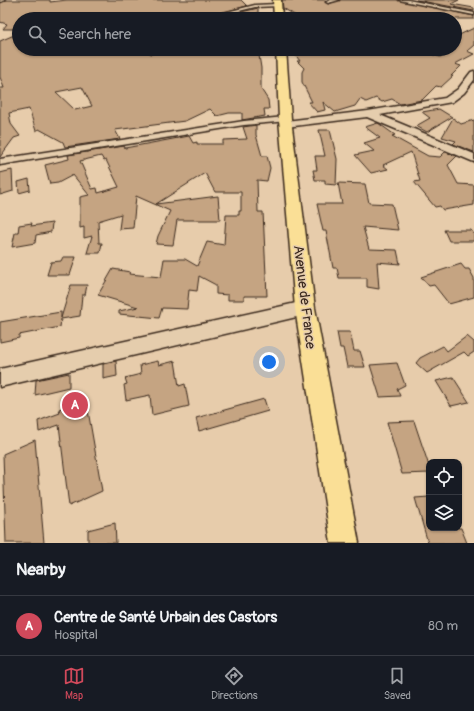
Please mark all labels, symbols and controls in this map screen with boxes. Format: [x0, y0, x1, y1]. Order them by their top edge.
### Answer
search box [12, 12, 462, 56]
icon: search [26, 23, 48, 45]
text: Search here [58, 25, 131, 44]
street label: Avenue de France [290, 244, 319, 350]
your location [259, 352, 279, 372]
pin: A [62, 390, 88, 420]
map controls [426, 459, 462, 531]
button: locate [426, 459, 462, 495]
button: layers [426, 495, 462, 531]
text: Nearby [16, 559, 65, 580]
text: Centre de Santé Urbain des Castors [54, 608, 277, 627]
text: A [25, 618, 33, 634]
text: 80 m [428, 618, 458, 634]
text: Hospital [54, 627, 98, 643]
tab: Map [63, 665, 85, 702]
tab: Directions [211, 665, 258, 702]
tab: Saved [384, 665, 411, 702]

